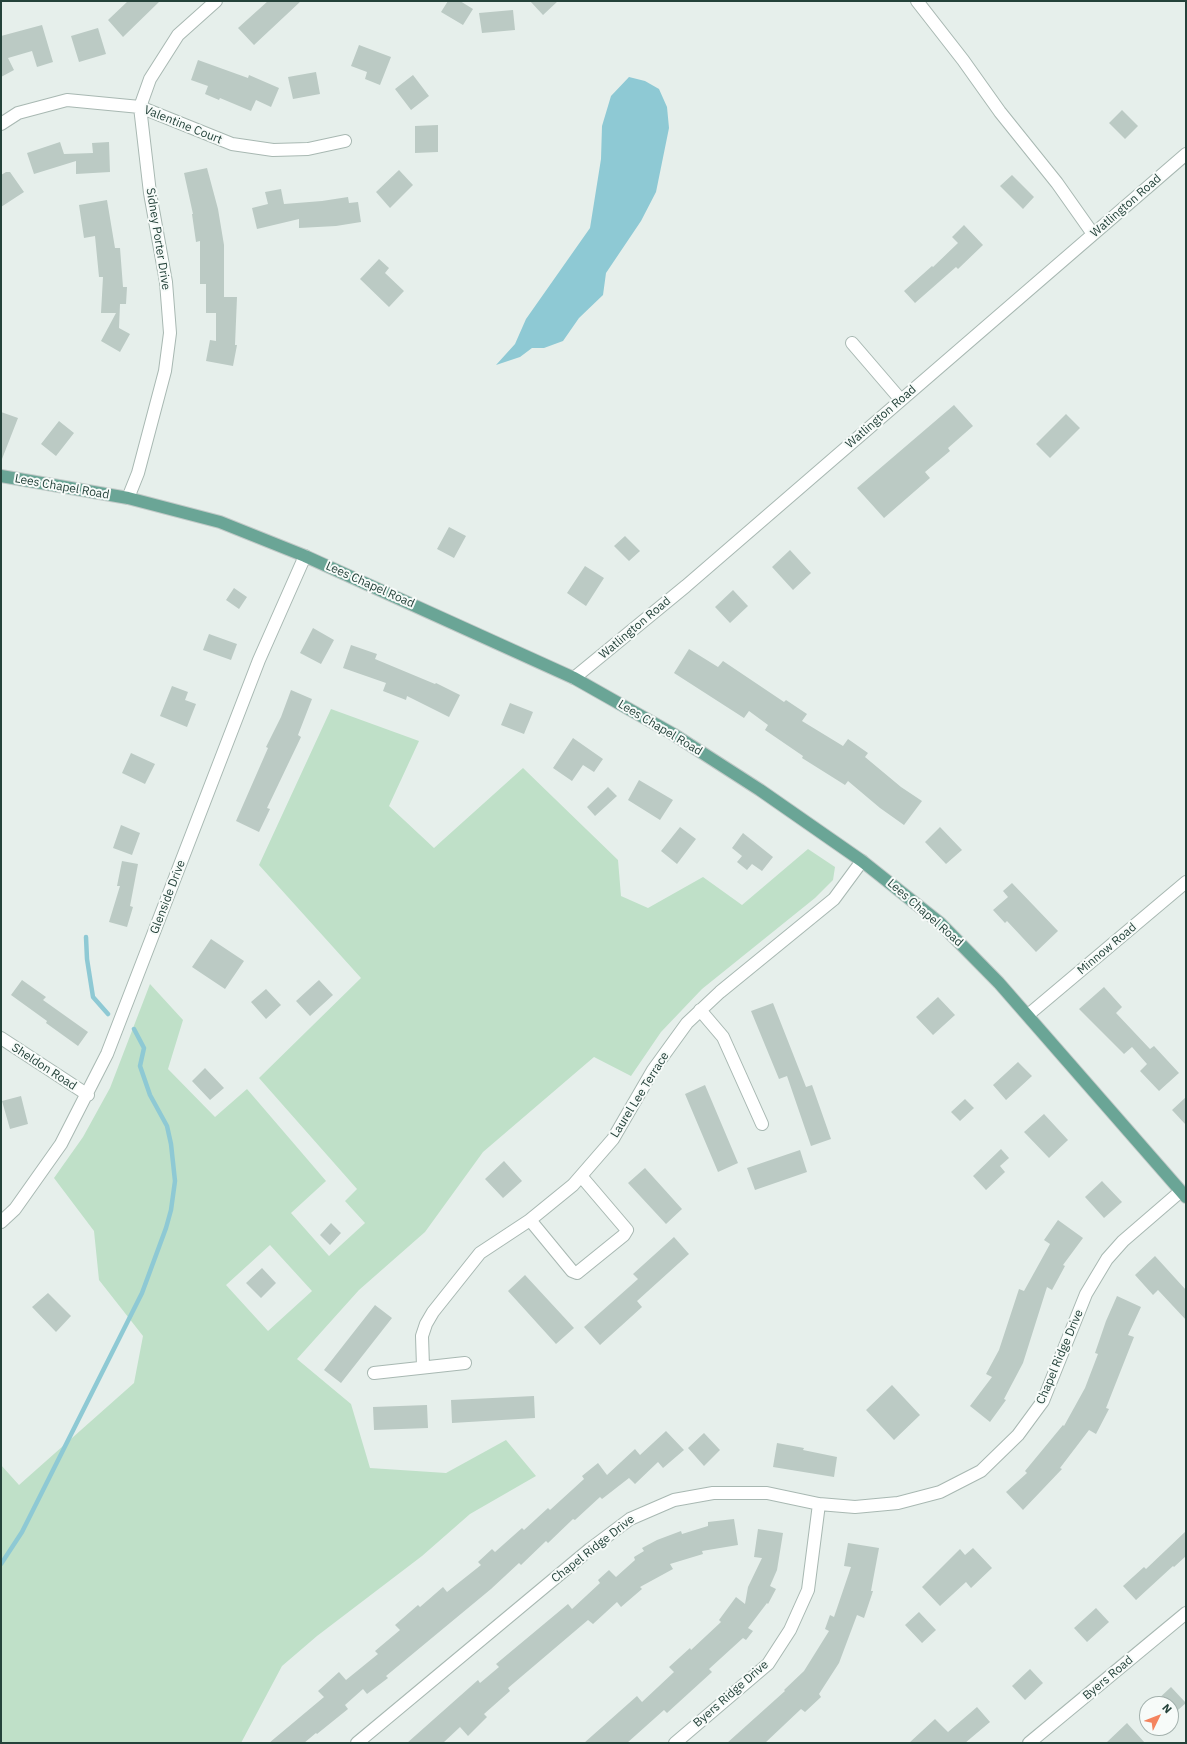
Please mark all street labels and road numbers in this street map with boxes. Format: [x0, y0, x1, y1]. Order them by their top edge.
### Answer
street label: Valentine Court [142, 103, 224, 147]
street label: Watlington Road [1088, 171, 1164, 241]
street label: Sidney Porter Drive [143, 187, 173, 291]
street label: Watlington Road [843, 382, 919, 452]
street label: Lees Chapel Road [14, 472, 110, 502]
street label: Lees Chapel Road [323, 559, 417, 611]
street label: Watlington Road [596, 594, 674, 662]
street label: Lees Chapel Road [615, 697, 705, 759]
street label: Glenside Drive [147, 858, 189, 936]
street label: Lees Chapel Road [884, 876, 966, 950]
street label: Minnow Road [1075, 920, 1139, 978]
street label: Sheldon Road [9, 1041, 79, 1093]
street label: Laurel Lee Terrace [608, 1049, 672, 1141]
street label: Chapel Ridge Drive [1034, 1307, 1086, 1407]
street label: Chapel Ridge Drive [549, 1512, 637, 1586]
street label: Byers Road [1080, 1653, 1136, 1703]
street label: Byers Ridge Drive [691, 1658, 771, 1730]

